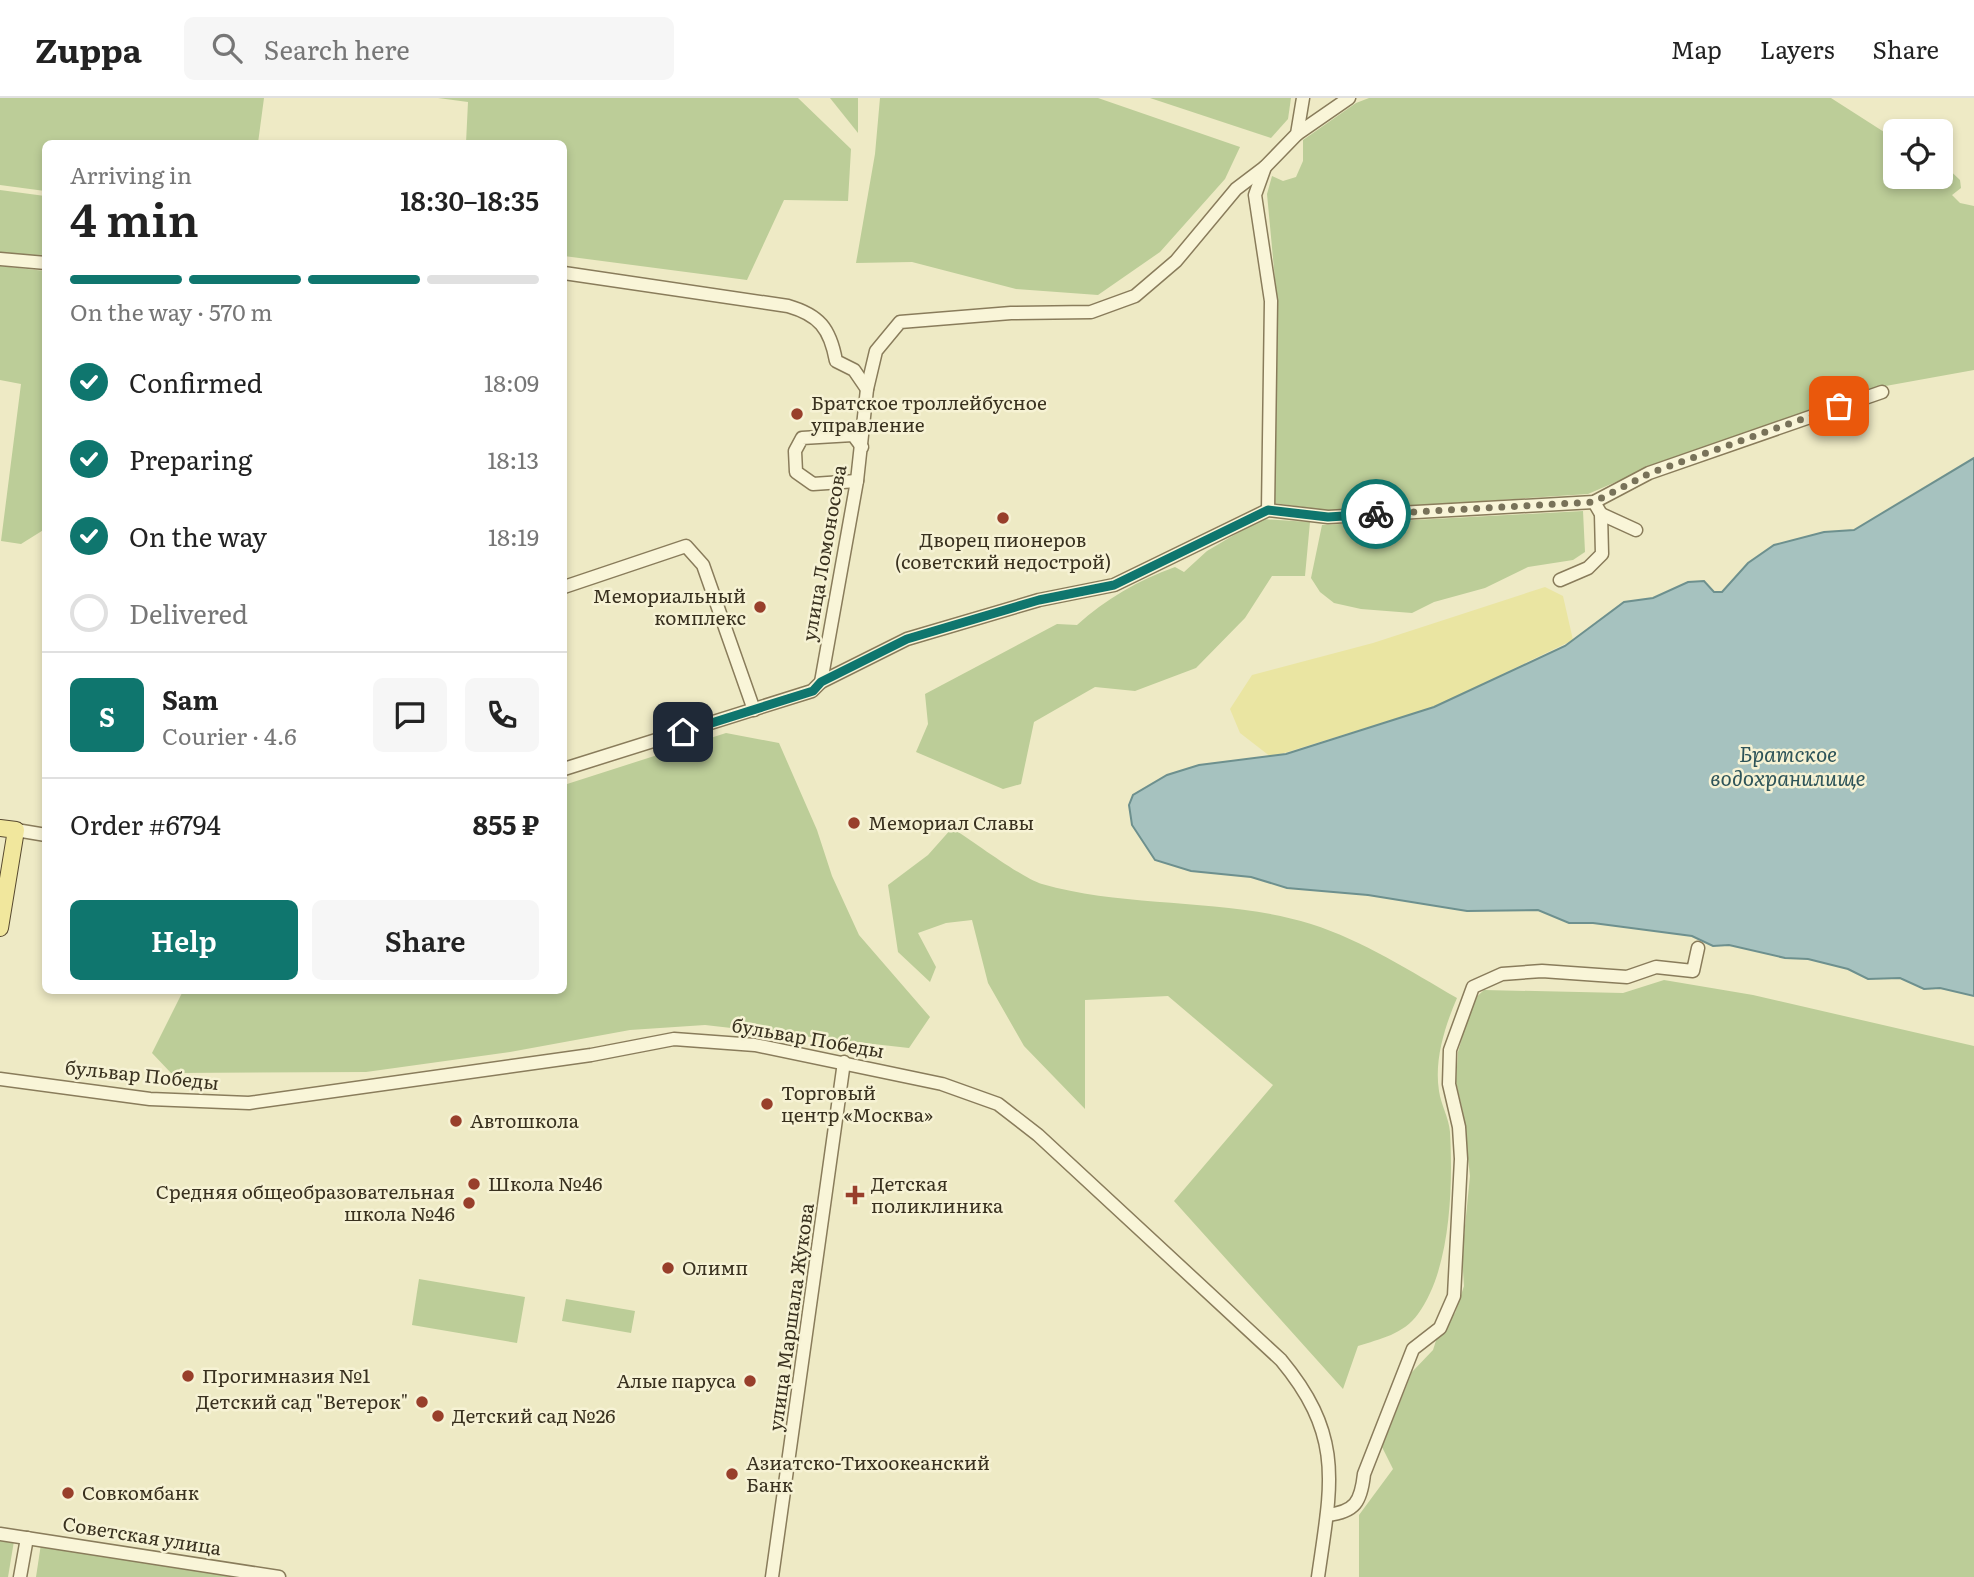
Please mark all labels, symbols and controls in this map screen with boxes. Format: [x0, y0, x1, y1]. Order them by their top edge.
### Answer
search box [184, 17, 674, 80]
text: Zuppa [35, 24, 142, 73]
icon: search [208, 29, 246, 67]
text: Search here [264, 29, 410, 68]
text: Map [1671, 31, 1722, 66]
text: Layers [1760, 31, 1834, 66]
text: Share [1872, 31, 1939, 66]
map controls [1883, 119, 1953, 189]
button: locate [1883, 119, 1953, 189]
text: Arriving in [70, 157, 192, 191]
text: 18:30–18:35 [400, 180, 539, 219]
text: 4 min [70, 183, 199, 251]
text: On the way · 570 m [70, 294, 272, 328]
text: Confirmed [129, 362, 263, 401]
icon: check [70, 363, 108, 401]
text: 18:09 [484, 365, 539, 399]
pin [1809, 376, 1869, 436]
icon: bag [1820, 387, 1858, 425]
place label: Братское троллейбусное управление [811, 388, 1047, 438]
marker: Братское троллейбусное управление [789, 406, 805, 422]
text: Preparing [129, 439, 252, 478]
icon: check [70, 440, 108, 478]
text: 18:13 [487, 442, 539, 476]
street label: улица Ломоносова [794, 462, 852, 643]
courier [1341, 479, 1411, 549]
icon: bike [1357, 495, 1395, 533]
marker: Дворец пионеров (советский недострой) [995, 510, 1011, 526]
text: On the way [129, 516, 267, 555]
icon: check [70, 517, 108, 555]
text: 18:19 [488, 519, 539, 553]
place label: Дворец пионеров (советский недострой) [895, 525, 1111, 575]
place label: Мемориальный комплекс [593, 581, 746, 631]
text: Delivered [129, 593, 248, 632]
marker: Мемориальный комплекс [752, 599, 768, 615]
button: chat [373, 678, 447, 752]
button: phone [465, 678, 539, 752]
text: Sam [162, 679, 218, 718]
text: S [99, 696, 115, 735]
pin [653, 702, 713, 762]
icon: home [664, 713, 702, 751]
text: Courier · 4.6 [162, 718, 297, 752]
water label: Братское водохранилище [1710, 737, 1866, 792]
text: Order #6794 [70, 804, 221, 843]
text: 855 ₽ [473, 804, 539, 843]
place label: Мемориал Славы [868, 808, 1034, 836]
marker: Мемориал Славы [846, 815, 862, 831]
button: Help [70, 900, 298, 980]
button: Share [312, 900, 539, 980]
street label: бульвар Победы [730, 1010, 887, 1064]
street label: бульвар Победы [64, 1052, 220, 1096]
place label: Торговый центр «Москва» [781, 1078, 933, 1128]
marker: Торговый центр «Москва» [759, 1096, 775, 1112]
place label: Автошкола [470, 1106, 580, 1134]
marker: Автошкола [448, 1113, 464, 1129]
place label: Школа №46 [488, 1169, 603, 1197]
place label: Детская поликлиника [871, 1169, 1004, 1219]
marker: Школа №46 [466, 1176, 482, 1192]
place label: Средняя общеобразовательная школа №46 [156, 1177, 455, 1227]
marker: Детская поликлиника [845, 1185, 865, 1205]
marker: Средняя общеобразовательная школа №46 [461, 1195, 477, 1211]
street label: улица Маршала Жукова [760, 1200, 820, 1433]
place label: Олимп [682, 1253, 748, 1281]
marker: Олимп [660, 1260, 676, 1276]
place label: Прогимназия №1 [202, 1361, 370, 1389]
place label: Алые паруса [616, 1366, 737, 1394]
marker: Прогимназия №1 [180, 1368, 196, 1384]
marker: Алые паруса [742, 1373, 758, 1389]
place label: Детский сад "Ветерок" [196, 1387, 408, 1415]
marker: Детский сад "Ветерок" [414, 1394, 430, 1410]
place label: Детский сад №26 [452, 1401, 616, 1429]
marker: Детский сад №26 [430, 1408, 446, 1424]
place label: Азиатско-Тихоокеанский Банк [746, 1448, 990, 1498]
marker: Азиатско-Тихоокеанский Банк [724, 1466, 740, 1482]
place label: Совкомбанк [82, 1478, 200, 1506]
marker: Совкомбанк [60, 1485, 76, 1501]
street label: Советская улица [61, 1509, 224, 1561]

